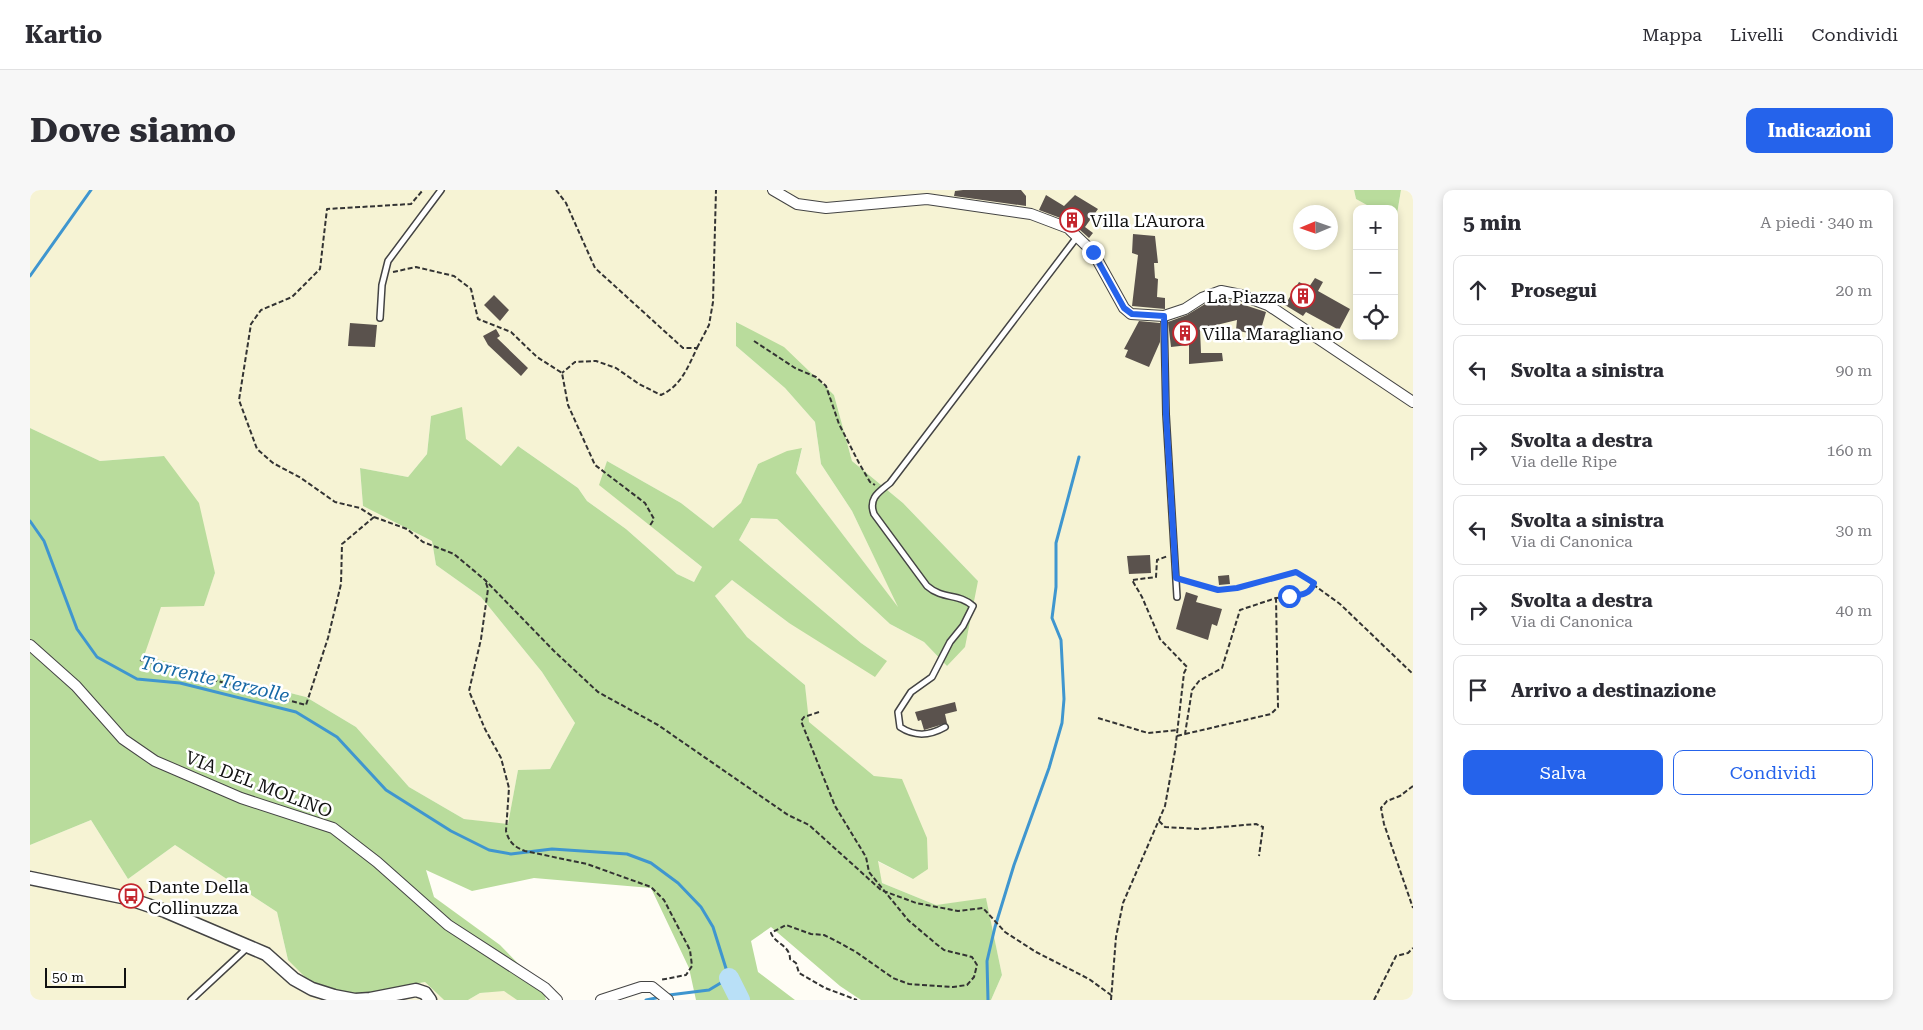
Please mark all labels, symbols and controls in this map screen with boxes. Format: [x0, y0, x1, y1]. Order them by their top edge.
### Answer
text: Kartio [25, 21, 102, 49]
text: Mappa [1642, 24, 1702, 45]
text: Livelli [1730, 24, 1784, 45]
text: Condividi [1812, 24, 1898, 45]
button: Indicazioni [1746, 108, 1893, 153]
text: Dove siamo [30, 110, 236, 151]
north arrow [1293, 205, 1338, 250]
map controls [1353, 205, 1398, 340]
button: + [1353, 205, 1398, 250]
building icon: Villa L'Aurora [1059, 207, 1085, 233]
place label: Villa L'Aurora [1090, 210, 1205, 231]
text: 5 min [1463, 211, 1521, 235]
text: A piedi · 340 m [1760, 213, 1873, 232]
route end [1082, 241, 1105, 264]
button: − [1353, 250, 1398, 295]
icon: ahead [1464, 276, 1492, 304]
text: Prosegui [1511, 279, 1597, 302]
text: 20 m [1835, 281, 1872, 300]
building icon: La Piazza [1290, 283, 1316, 309]
place label: La Piazza [1206, 286, 1286, 307]
button: locate [1353, 295, 1398, 340]
building icon: Villa Maragliano [1172, 320, 1198, 346]
place label: Villa Maragliano [1202, 323, 1343, 344]
icon: left [1464, 356, 1492, 384]
text: Svolta a sinistra [1511, 359, 1664, 382]
text: 90 m [1835, 361, 1872, 380]
text: Svolta a destra [1511, 429, 1653, 452]
icon: right [1464, 436, 1492, 464]
text: 160 m [1826, 441, 1872, 460]
text: Via delle Ripe [1511, 452, 1617, 471]
text: Svolta a sinistra [1511, 509, 1664, 532]
icon: left [1464, 516, 1492, 544]
text: 30 m [1835, 521, 1872, 540]
text: Via di Canonica [1511, 532, 1633, 551]
route start [1278, 585, 1301, 608]
text: Svolta a destra [1511, 589, 1653, 612]
icon: right [1464, 596, 1492, 624]
text: 40 m [1835, 601, 1872, 620]
text: Via di Canonica [1511, 612, 1633, 631]
water label: Torrente Terzolle [138, 651, 292, 707]
icon: arrive [1464, 676, 1492, 704]
text: Arrivo a destinazione [1511, 679, 1716, 702]
street label: VIA DEL MOLINO [183, 746, 335, 822]
button: Salva [1463, 750, 1663, 795]
button: Condividi [1673, 750, 1873, 795]
place label: Dante Della Collinuzza [148, 876, 249, 918]
bus stop icon: Dante Della Collinuzza [118, 883, 144, 909]
scale bar [45, 965, 126, 988]
text: 50 m [52, 969, 84, 985]

